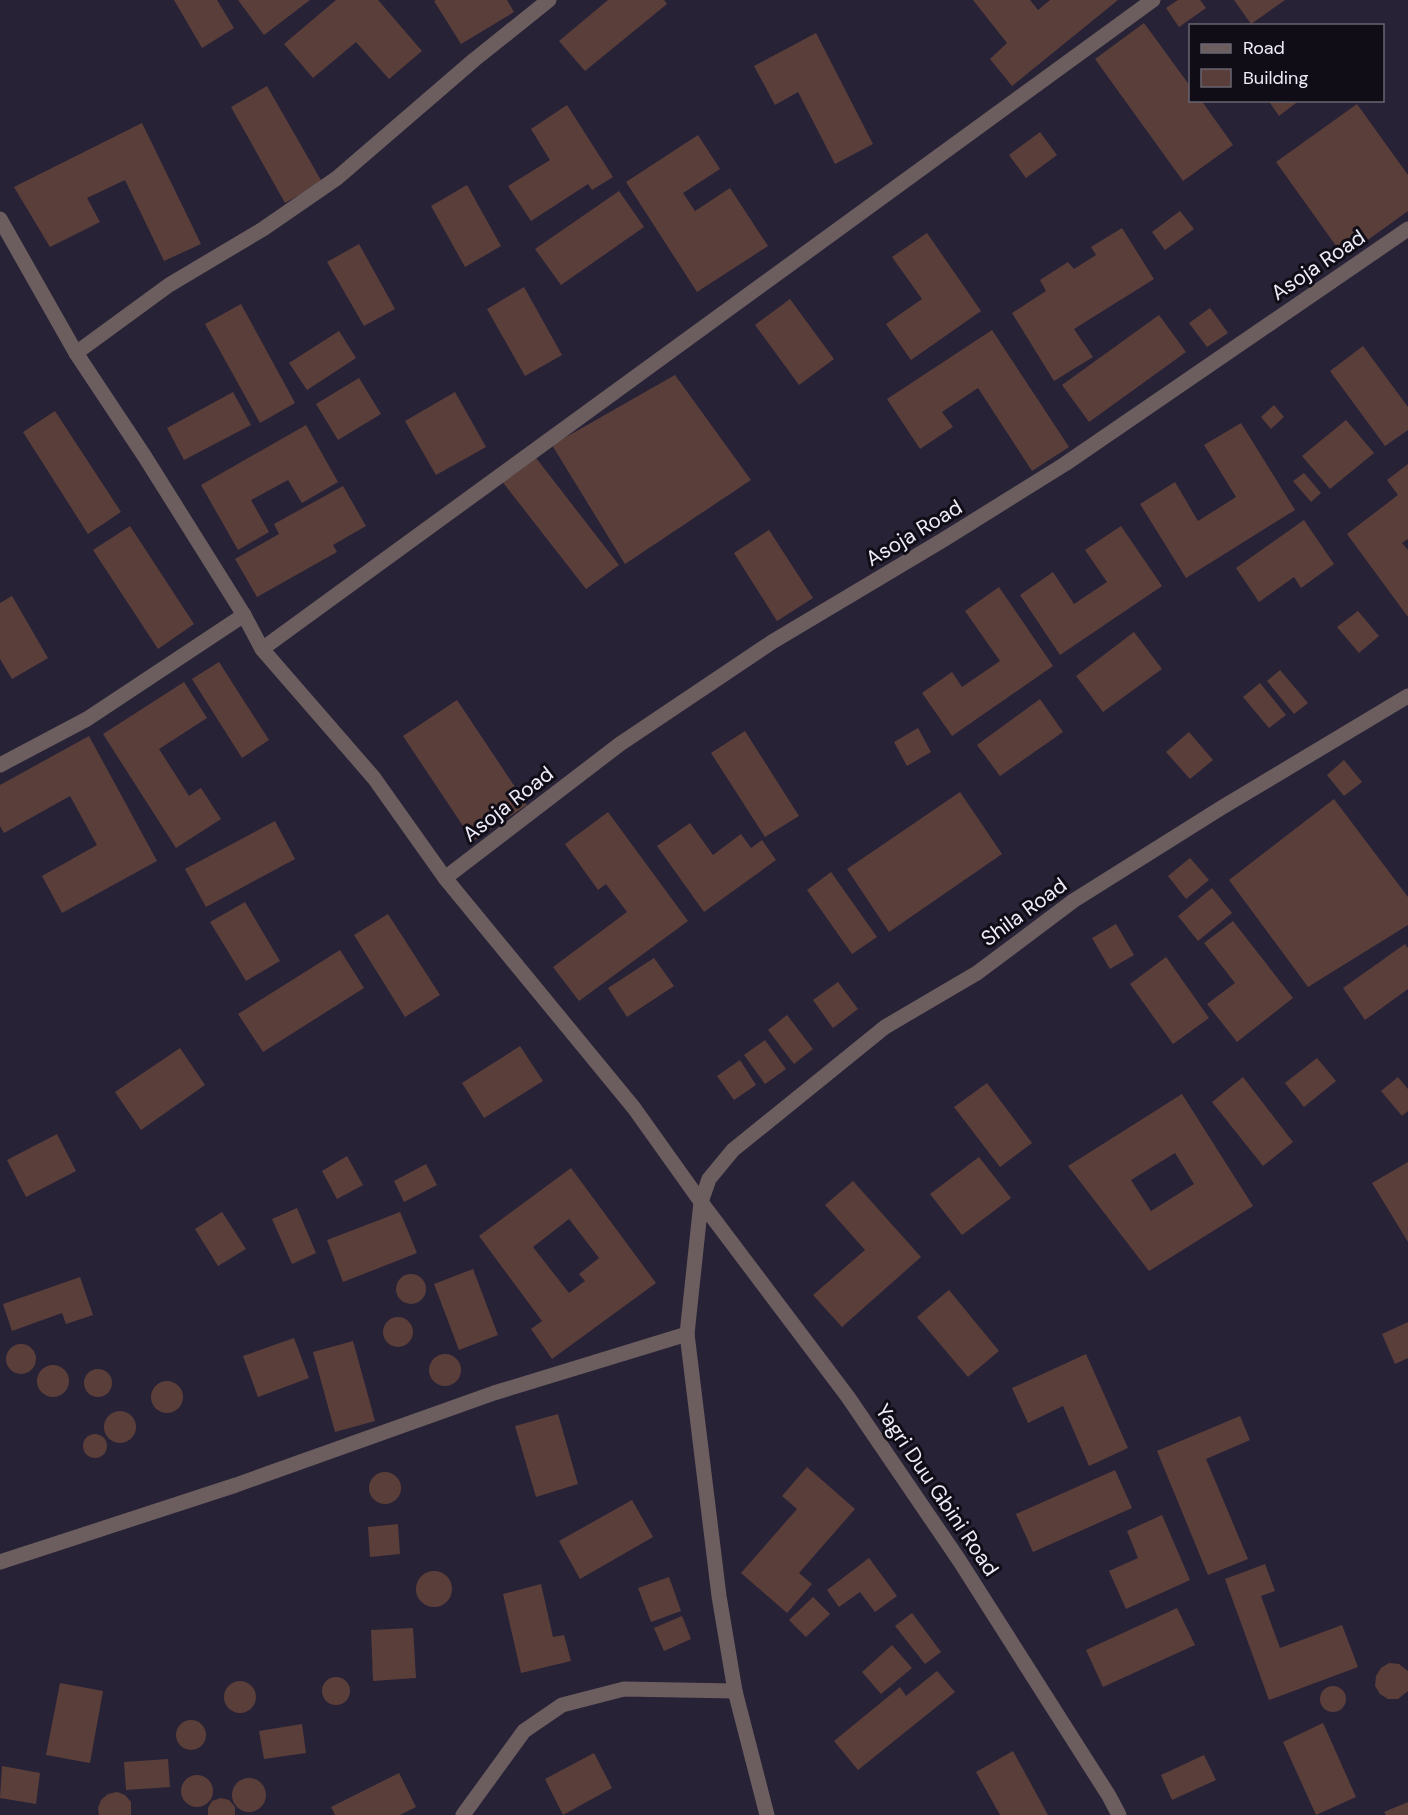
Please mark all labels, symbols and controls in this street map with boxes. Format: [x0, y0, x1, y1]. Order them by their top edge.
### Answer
legend [1189, 24, 1384, 102]
text: Road [1243, 36, 1285, 60]
text: Building [1243, 66, 1308, 90]
street label: Asoja Road [1265, 223, 1371, 307]
street label: Asoja Road [861, 493, 967, 573]
street label: Asoja Road [457, 760, 559, 848]
street label: Shila Road [975, 871, 1073, 953]
street label: Yagri Duu Gbini Road [869, 1398, 1005, 1582]

